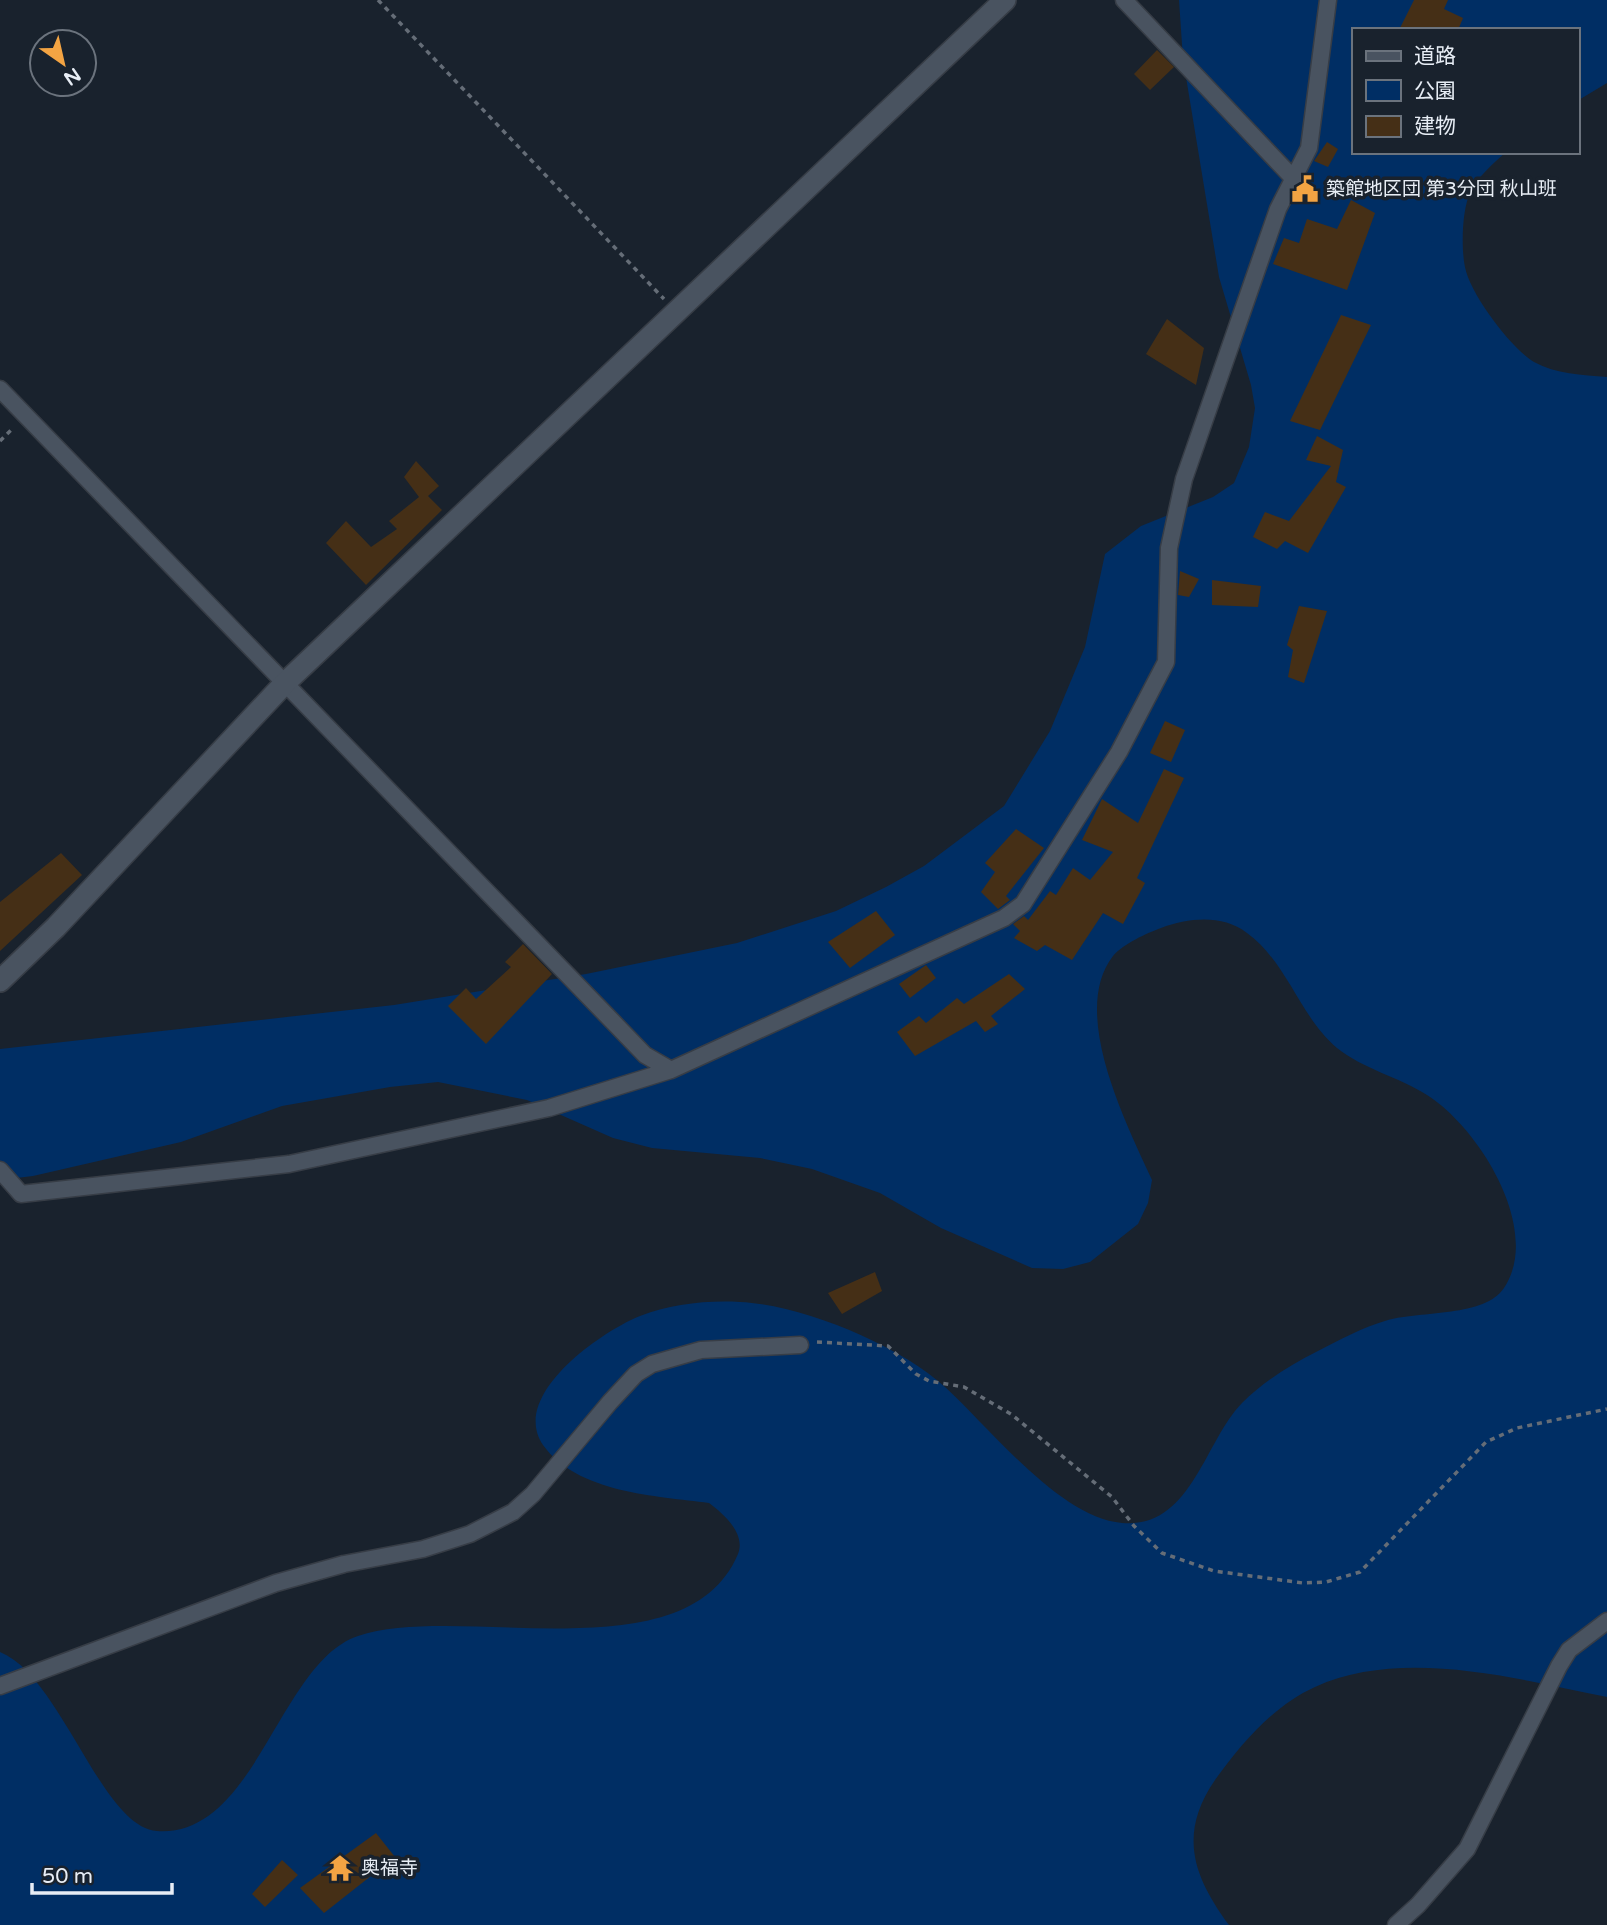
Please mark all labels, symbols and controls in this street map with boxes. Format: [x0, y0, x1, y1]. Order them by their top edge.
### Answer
north arrow [28, 28, 98, 98]
legend [1352, 28, 1579, 154]
text: 道路 [1414, 44, 1456, 69]
text: N [59, 63, 84, 90]
text: 公園 [1414, 79, 1456, 104]
text: 建物 [1414, 114, 1456, 139]
public building icon: 築館地区団 第3分団 秋山班 [1290, 174, 1320, 204]
place label: 築館地区団 第3分団 秋山班 [1326, 178, 1557, 200]
scale bar [32, 1852, 172, 1896]
temple icon: 奥福寺 [325, 1853, 355, 1883]
place label: 奥福寺 [361, 1857, 418, 1879]
text: 50 m [42, 1864, 93, 1889]

